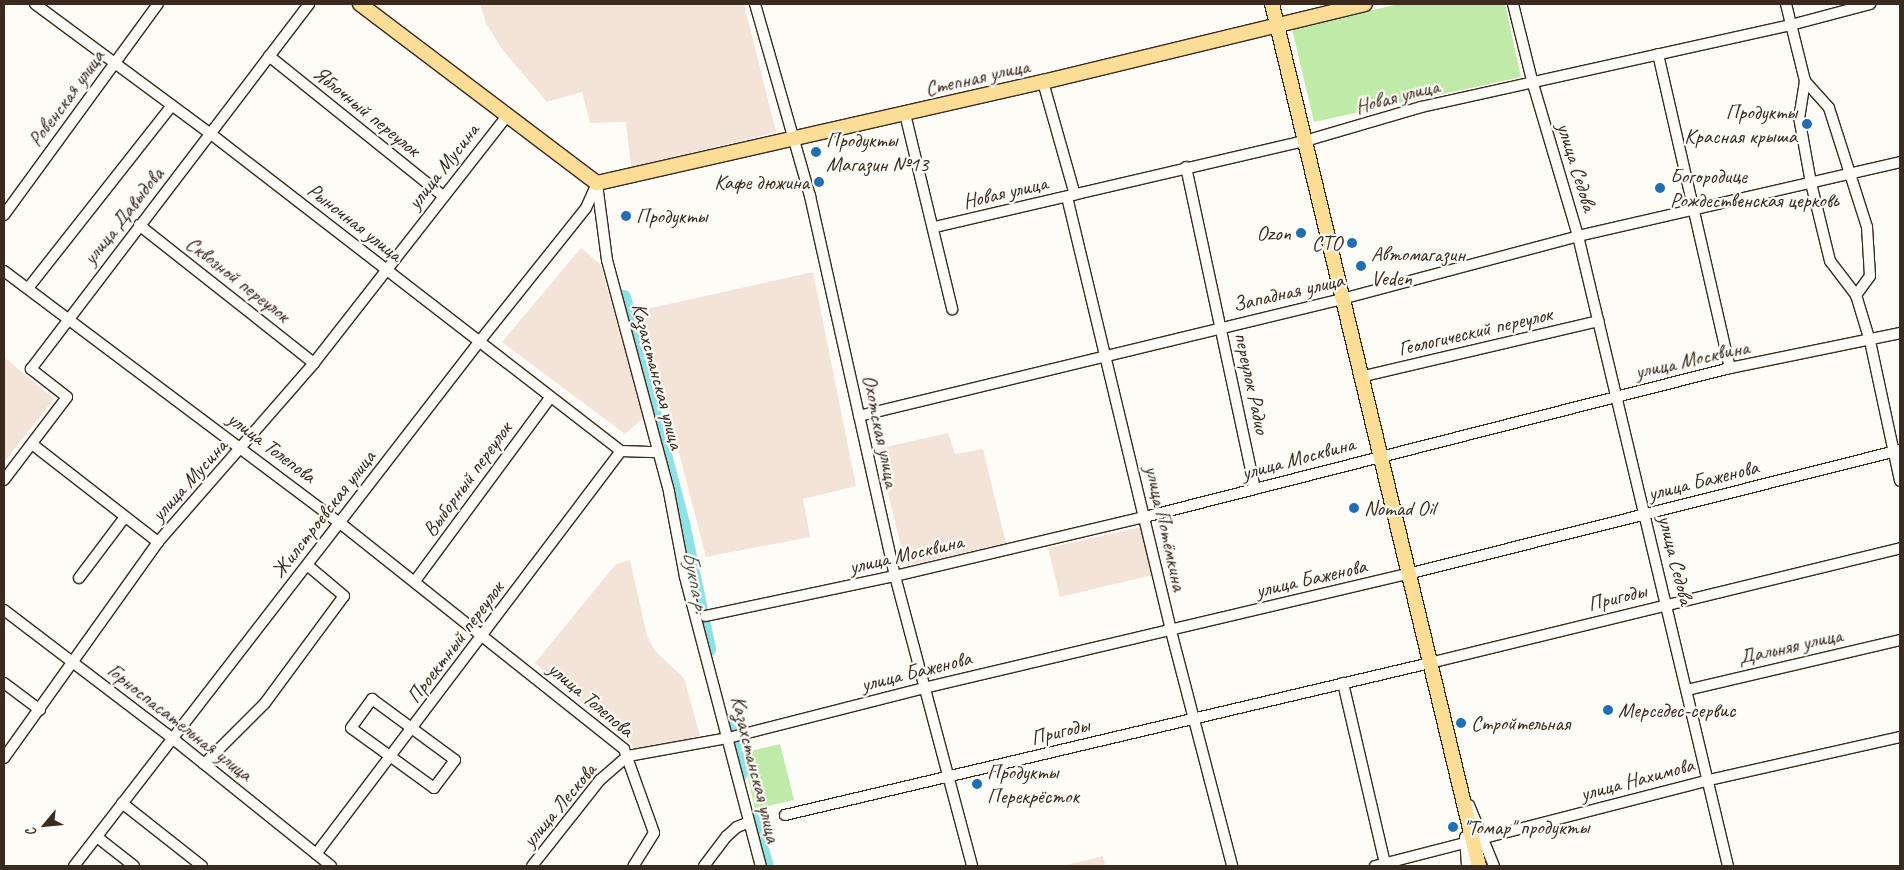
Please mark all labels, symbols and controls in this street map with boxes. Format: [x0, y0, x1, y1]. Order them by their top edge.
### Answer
street label: Ровенская улица [22, 44, 110, 152]
street label: Степная улица [922, 53, 1032, 101]
street label: Яблочный переулок [309, 60, 425, 162]
street label: Новая улица [1352, 73, 1442, 119]
place label: Продукты Красная крыша [1684, 99, 1797, 149]
street label: улица Мусина [402, 118, 484, 214]
marker: Продукты Красная крыша [1801, 118, 1813, 130]
street label: улица Седова [1552, 120, 1602, 214]
place label: Продукты Магазин №13 [826, 127, 929, 177]
marker: Продукты Магазин №13 [810, 146, 822, 158]
street label: улица Давыдова [78, 163, 168, 269]
place label: Богородице Рождественская церковь [1670, 163, 1838, 213]
place label: Кафе дюжина [711, 169, 809, 195]
street label: Новая улица [960, 170, 1050, 214]
marker: Кафе дюжина [813, 176, 825, 188]
street label: Рыночная улица [303, 177, 407, 267]
marker: Богородице Рождественская церковь [1654, 182, 1666, 194]
place label: Продукты [636, 203, 707, 229]
marker: Продукты [620, 210, 632, 222]
place label: Ozon [1256, 220, 1291, 246]
marker: Ozon [1295, 227, 1307, 239]
place label: СТО [1312, 230, 1342, 256]
street label: Сквозной переулок [181, 231, 295, 327]
marker: СТО [1346, 237, 1358, 249]
place label: Автомагазин Veden [1371, 241, 1465, 291]
marker: Автомагазин Veden [1355, 260, 1367, 272]
street label: Западная улица [1229, 267, 1347, 317]
street label: Казахстанская улица [626, 299, 690, 453]
street label: Геологический переулок [1396, 301, 1554, 361]
street label: переулок Радио [1229, 329, 1275, 437]
street label: улица Москвина [1633, 334, 1751, 384]
street label: Охотская улица [857, 372, 905, 490]
street label: улица Толепова [222, 405, 322, 489]
street label: Выборный переулок [417, 417, 517, 541]
street label: улица Москвина [1239, 431, 1357, 485]
street label: улица Мусина [146, 434, 232, 526]
street label: Жилстроевская улица [265, 444, 381, 584]
street label: улица Баженова [1644, 454, 1762, 506]
street label: улица Потёмкина [1139, 464, 1193, 592]
place label: Nomad Oil [1364, 495, 1436, 521]
marker: Nomad Oil [1348, 502, 1360, 514]
street label: улица Седова [1653, 513, 1699, 607]
street label: улица Москвина [847, 529, 965, 579]
water label: Букпа р. [676, 549, 714, 615]
street label: улица Баженова [1252, 553, 1370, 603]
street label: Проектный переулок [401, 576, 509, 708]
street label: Пригоды [1585, 578, 1649, 616]
street label: Дальняя улица [1736, 622, 1844, 670]
street label: улица Баженова [857, 645, 975, 697]
street label: улица Толепова [542, 655, 640, 743]
street label: Горноспасательная улица [102, 657, 258, 787]
street label: Казахстанская улица [725, 692, 787, 846]
place label: Мерседес-сервис [1618, 697, 1735, 723]
marker: Мерседес-сервис [1602, 704, 1614, 716]
place label: Стройтельная [1471, 710, 1570, 736]
street label: Пригоды [1028, 712, 1092, 750]
marker: Стройтельная [1455, 717, 1467, 729]
street label: улица Нахимова [1577, 752, 1697, 806]
street label: улица Лескова [517, 758, 601, 852]
place label: Продукты Перекрёсток [987, 759, 1079, 809]
marker: Продукты Перекрёсток [971, 778, 983, 790]
north arrow [20, 800, 70, 850]
place label: "Томар" продукты [1463, 814, 1589, 840]
marker: "Томар" продукты [1447, 821, 1459, 833]
text: С [22, 825, 40, 839]

